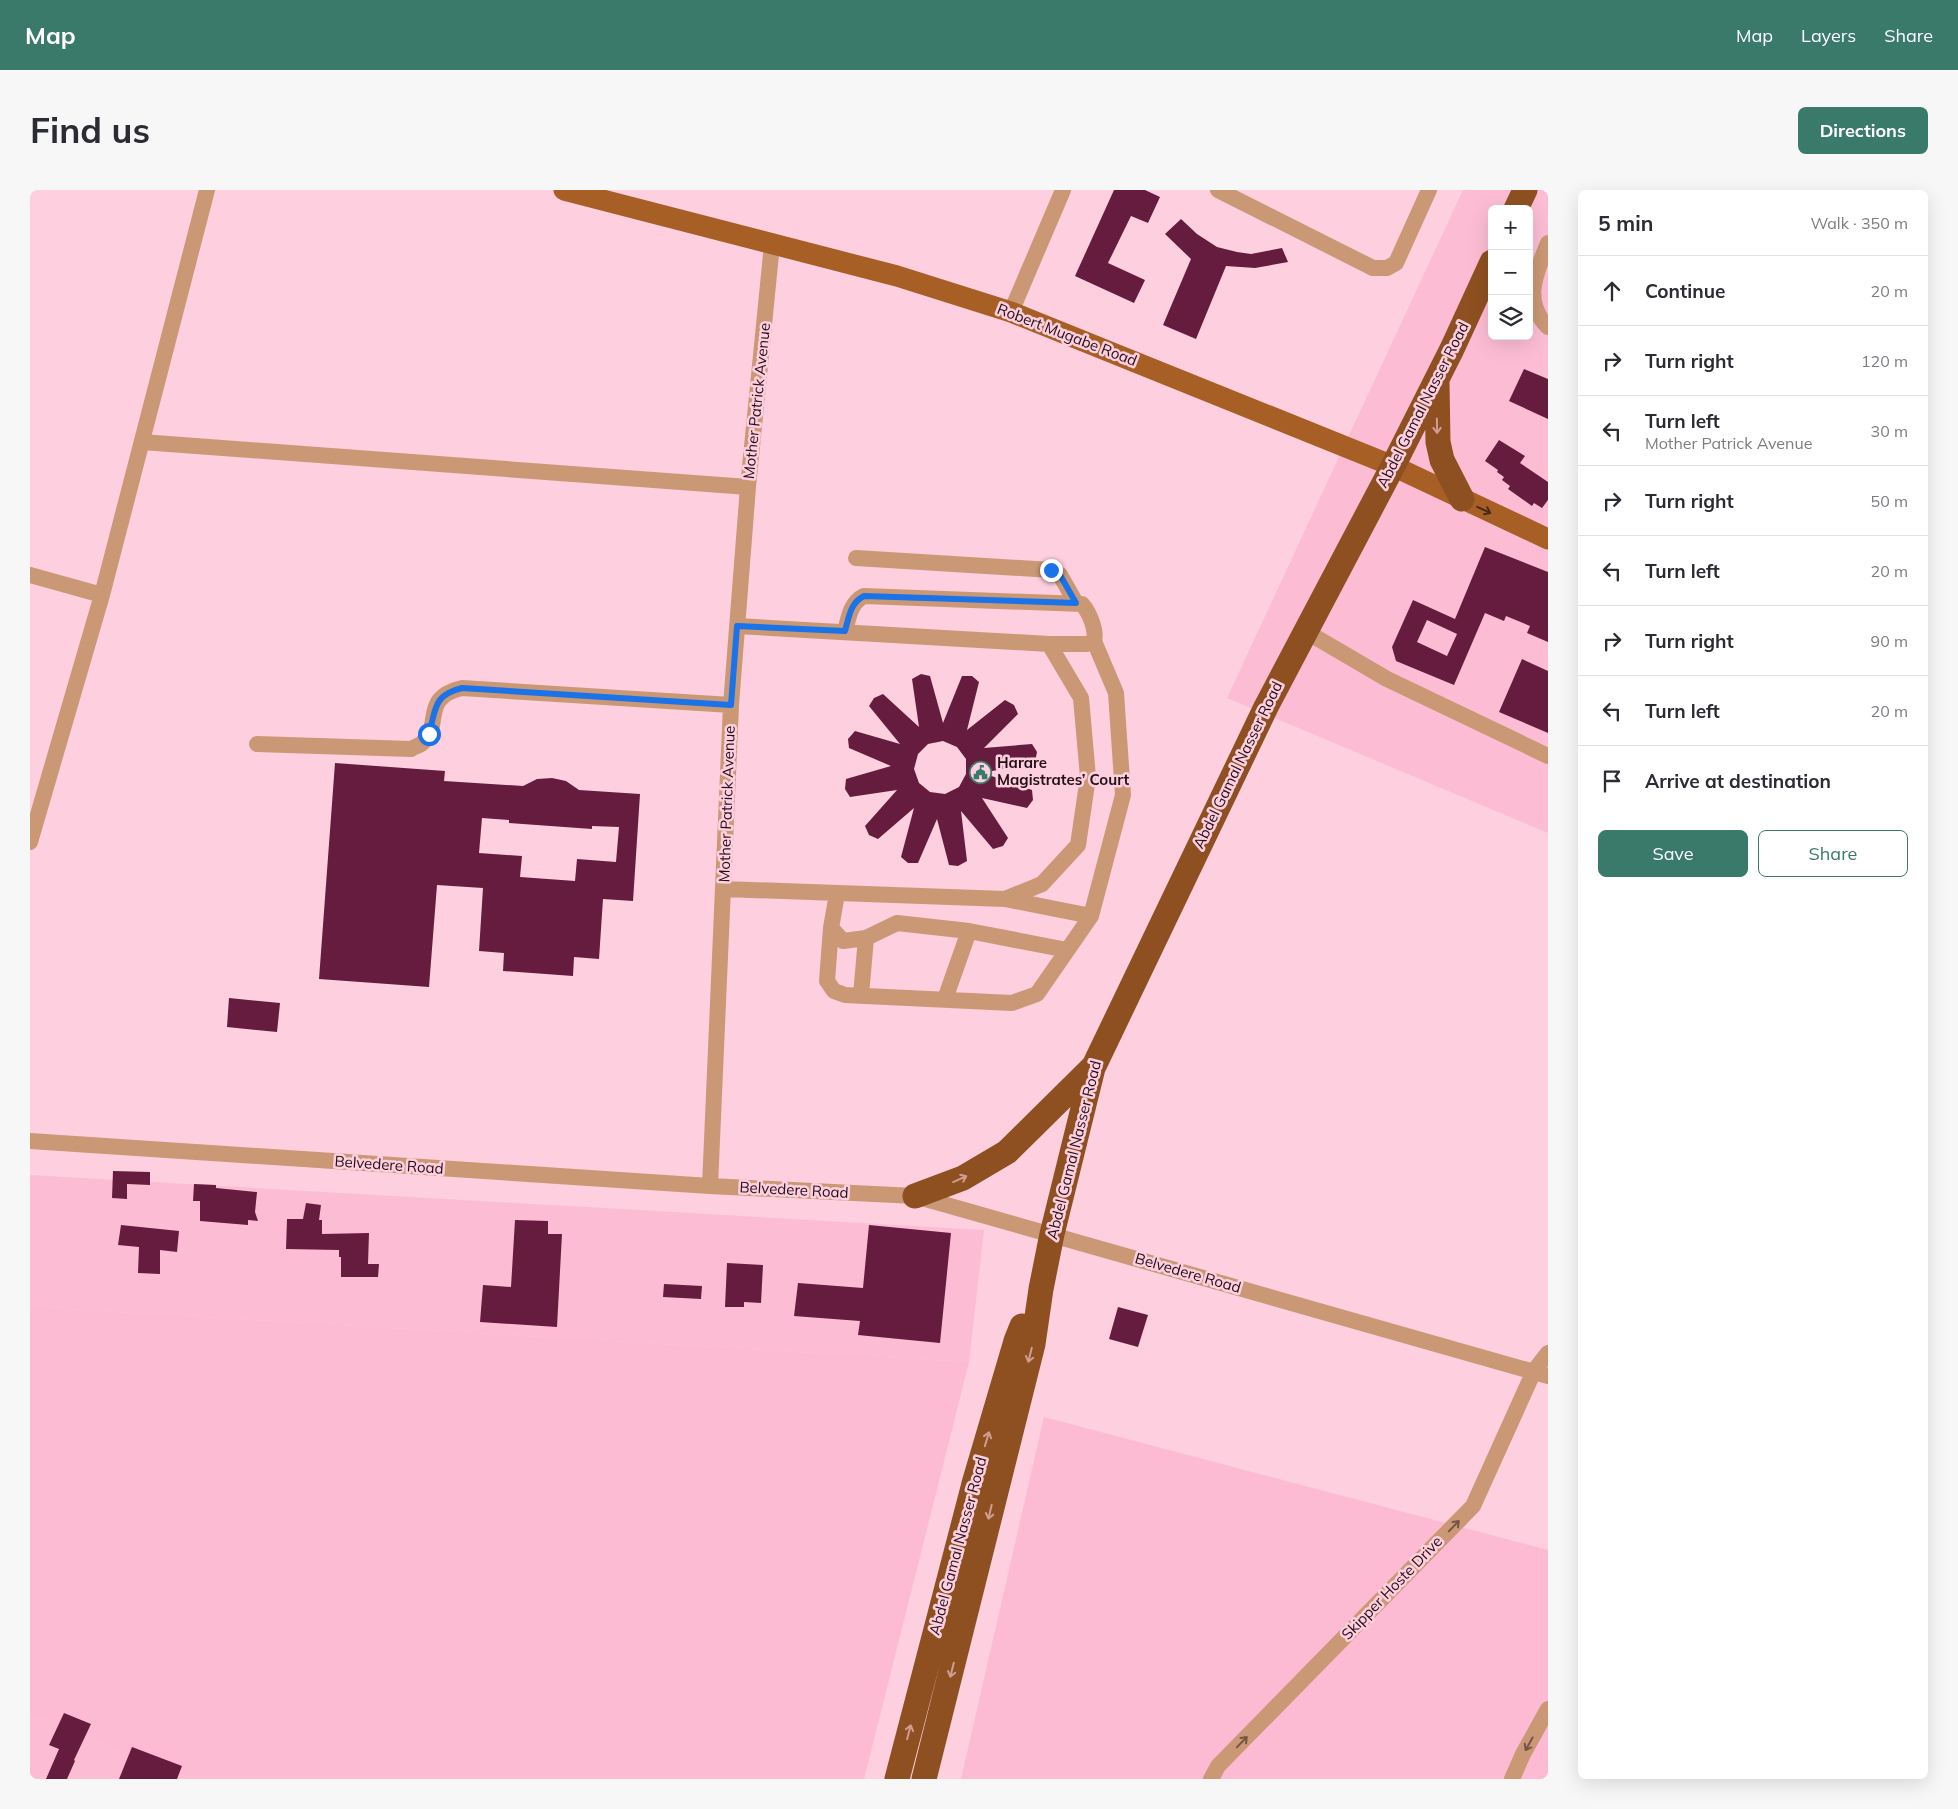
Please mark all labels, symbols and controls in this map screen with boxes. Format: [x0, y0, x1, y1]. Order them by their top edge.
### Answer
text: Map [25, 20, 76, 50]
text: Map [1736, 24, 1773, 47]
text: Layers [1801, 24, 1856, 47]
text: Share [1884, 24, 1933, 47]
button: Directions [1798, 107, 1928, 154]
text: Find us [30, 108, 150, 152]
map controls [1488, 205, 1533, 340]
button: + [1488, 205, 1533, 250]
text: 5 min [1598, 210, 1653, 236]
text: Walk · 350 m [1810, 213, 1908, 233]
button: − [1488, 250, 1533, 295]
icon: ahead [1598, 277, 1626, 305]
text: Continue [1645, 279, 1725, 303]
text: 20 m [1871, 281, 1908, 301]
button: layers [1488, 295, 1533, 340]
street label: Robert Mugabe Road [995, 299, 1140, 370]
street label: Abdel Gamal Nasser Road [1372, 319, 1473, 491]
street label: Mother Patrick Avenue [739, 322, 774, 480]
icon: right [1598, 347, 1626, 375]
text: Turn right [1645, 349, 1734, 373]
text: 120 m [1861, 351, 1908, 371]
text: Turn left [1645, 409, 1720, 433]
icon: left [1598, 417, 1626, 445]
one-way arrow [1433, 418, 1442, 434]
text: 30 m [1871, 421, 1908, 441]
text: Mother Patrick Avenue [1645, 433, 1812, 453]
icon: right [1598, 487, 1626, 515]
text: Turn right [1645, 489, 1734, 513]
text: 50 m [1871, 491, 1908, 511]
one-way arrow [1476, 505, 1491, 515]
icon: left [1598, 557, 1626, 585]
route end [1040, 559, 1063, 582]
text: Turn left [1645, 559, 1720, 583]
text: 20 m [1871, 561, 1908, 581]
icon: right [1598, 627, 1626, 655]
text: Turn right [1645, 629, 1734, 653]
text: 90 m [1871, 631, 1908, 651]
street label: Abdel Gamal Nasser Road [1189, 678, 1286, 851]
icon: left [1598, 697, 1626, 725]
text: Turn left [1645, 699, 1720, 723]
text: 20 m [1871, 701, 1908, 721]
route start [418, 723, 441, 746]
street label: Mother Patrick Avenue [714, 725, 739, 883]
place label: Harare Magistrates’ Court [997, 753, 1129, 789]
public building icon: Harare Magistrates’ Court [969, 760, 993, 784]
icon: arrive [1598, 767, 1626, 795]
text: Arrive at destination [1645, 769, 1831, 793]
button: Save [1598, 830, 1748, 877]
button: Share [1758, 830, 1908, 877]
street label: Abdel Gamal Nasser Road [1042, 1058, 1105, 1241]
street label: Belvedere Road [334, 1151, 444, 1178]
one-way arrow [952, 1173, 967, 1183]
street label: Belvedere Road [739, 1177, 849, 1202]
street label: Belvedere Road [1133, 1248, 1243, 1297]
one-way arrow [1025, 1346, 1034, 1362]
one-way arrow [982, 1432, 992, 1448]
street label: Abdel Gamal Nasser Road [925, 1455, 990, 1637]
one-way arrow [985, 1504, 994, 1520]
one-way arrow [1447, 1520, 1459, 1532]
street label: Skipper Hoste Drive [1337, 1532, 1446, 1644]
one-way arrow [947, 1662, 956, 1678]
one-way arrow [904, 1724, 914, 1740]
one-way arrow [1236, 1735, 1248, 1748]
one-way arrow [1524, 1736, 1534, 1751]

